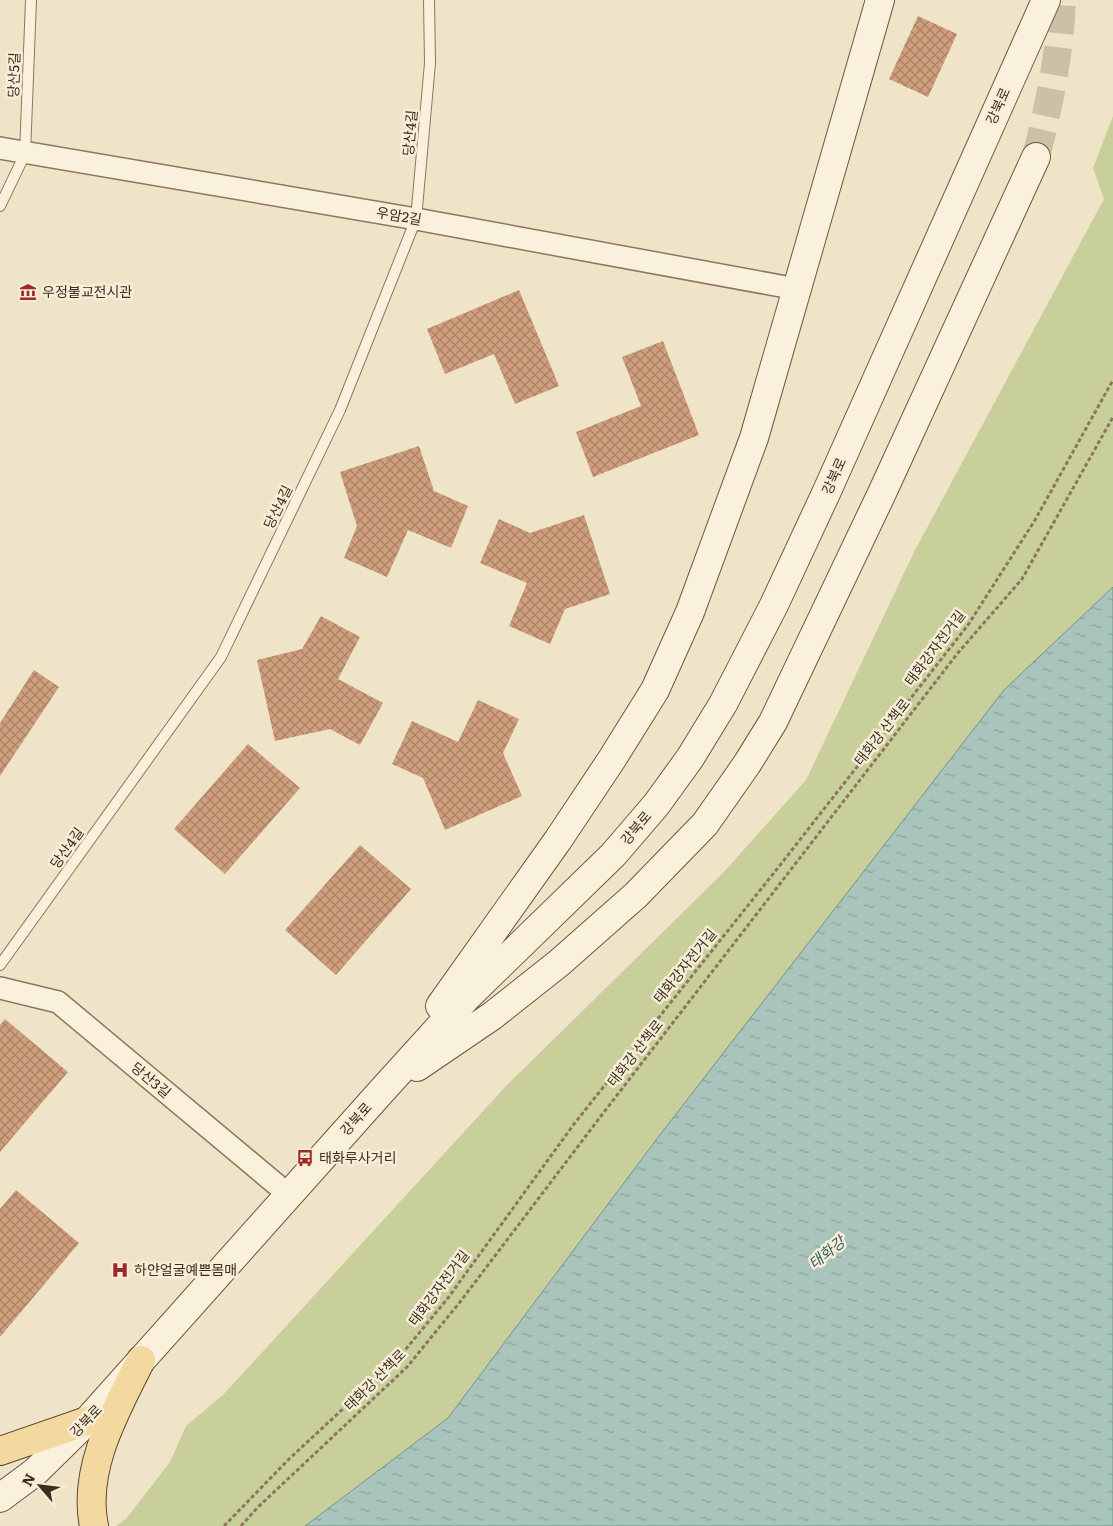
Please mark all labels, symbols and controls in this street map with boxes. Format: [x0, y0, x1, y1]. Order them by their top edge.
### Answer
street label: 당산5길 [2, 52, 24, 98]
street label: 강북로 [980, 84, 1014, 127]
street label: 당산4길 [397, 109, 421, 157]
street label: 우암2길 [375, 201, 423, 229]
place label: 우정불교전시관 [42, 281, 132, 301]
museum icon: 우정불교전시관 [18, 282, 38, 302]
street label: 강북로 [816, 454, 850, 497]
street label: 당산4길 [258, 481, 296, 532]
street label: 태화강자전거길 [899, 605, 969, 689]
street label: 태화강 산책로 [849, 694, 914, 769]
street label: 강북로 [615, 806, 655, 849]
street label: 당산4길 [44, 823, 88, 872]
street label: 태화강자전거길 [648, 924, 720, 1007]
street label: 태화강 산책로 [602, 1015, 667, 1090]
street label: 당산3길 [128, 1057, 176, 1102]
street label: 강북로 [335, 1097, 376, 1139]
place label: 태화루사거리 [319, 1147, 396, 1167]
bus stop icon: 태화루사거리 [295, 1148, 315, 1168]
water label: 태화강 [803, 1228, 851, 1274]
street label: 태화강자전거길 [403, 1245, 473, 1329]
place label: 하얀얼굴예쁜몸매 [134, 1259, 237, 1279]
hospital icon: 하얀얼굴예쁜몸매 [110, 1260, 130, 1280]
street label: 태화강 산책로 [339, 1344, 410, 1415]
street label: 강북로 [65, 1399, 106, 1441]
north arrow [15, 1461, 65, 1511]
text: N [16, 1469, 39, 1489]

